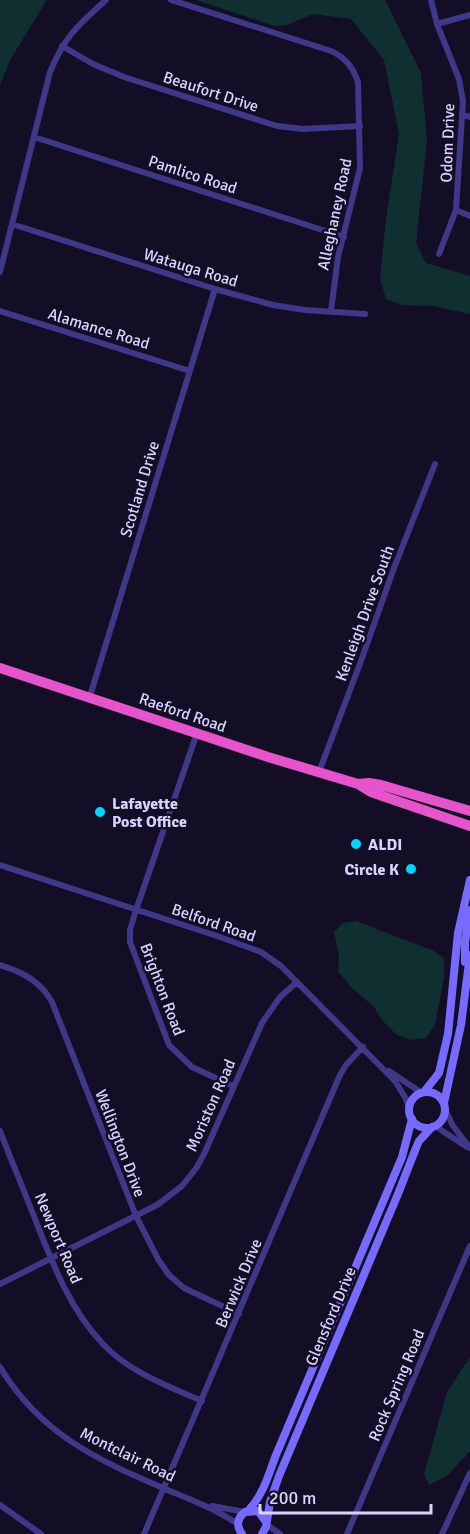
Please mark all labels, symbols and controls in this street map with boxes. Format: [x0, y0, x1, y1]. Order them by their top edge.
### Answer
street label: Beaufort Drive [160, 67, 261, 117]
street label: Odom Drive [437, 103, 459, 183]
street label: Pamlico Road [146, 151, 240, 199]
street label: Alleghaney Road [313, 156, 357, 272]
street label: Watauga Road [141, 244, 240, 292]
street label: Alamance Road [45, 304, 152, 354]
street label: Scotland Drive [116, 439, 164, 540]
street label: Kenleigh Drive South [331, 543, 399, 684]
street label: Raeford Road [136, 689, 229, 737]
place label: Lafayette Post Office [112, 794, 187, 832]
marker: Lafayette Post Office [93, 805, 107, 819]
place label: ALDI [368, 835, 402, 855]
marker: ALDI [349, 837, 363, 851]
place label: Circle K [345, 860, 399, 880]
marker: Circle K [404, 862, 418, 876]
street label: Belford Road [169, 899, 258, 947]
street label: Brighton Road [135, 940, 189, 1038]
street label: Moriston Road [182, 1056, 240, 1155]
street label: Wellington Drive [90, 1087, 150, 1200]
street label: Newport Road [30, 1190, 86, 1287]
street label: Berwick Drive [211, 1236, 267, 1331]
street label: Glensford Drive [301, 1264, 361, 1369]
street label: Rock Spring Road [364, 1326, 429, 1444]
street label: Montclair Road [77, 1423, 179, 1487]
scale bar [260, 1477, 431, 1515]
text: 200 m [269, 1487, 316, 1509]

